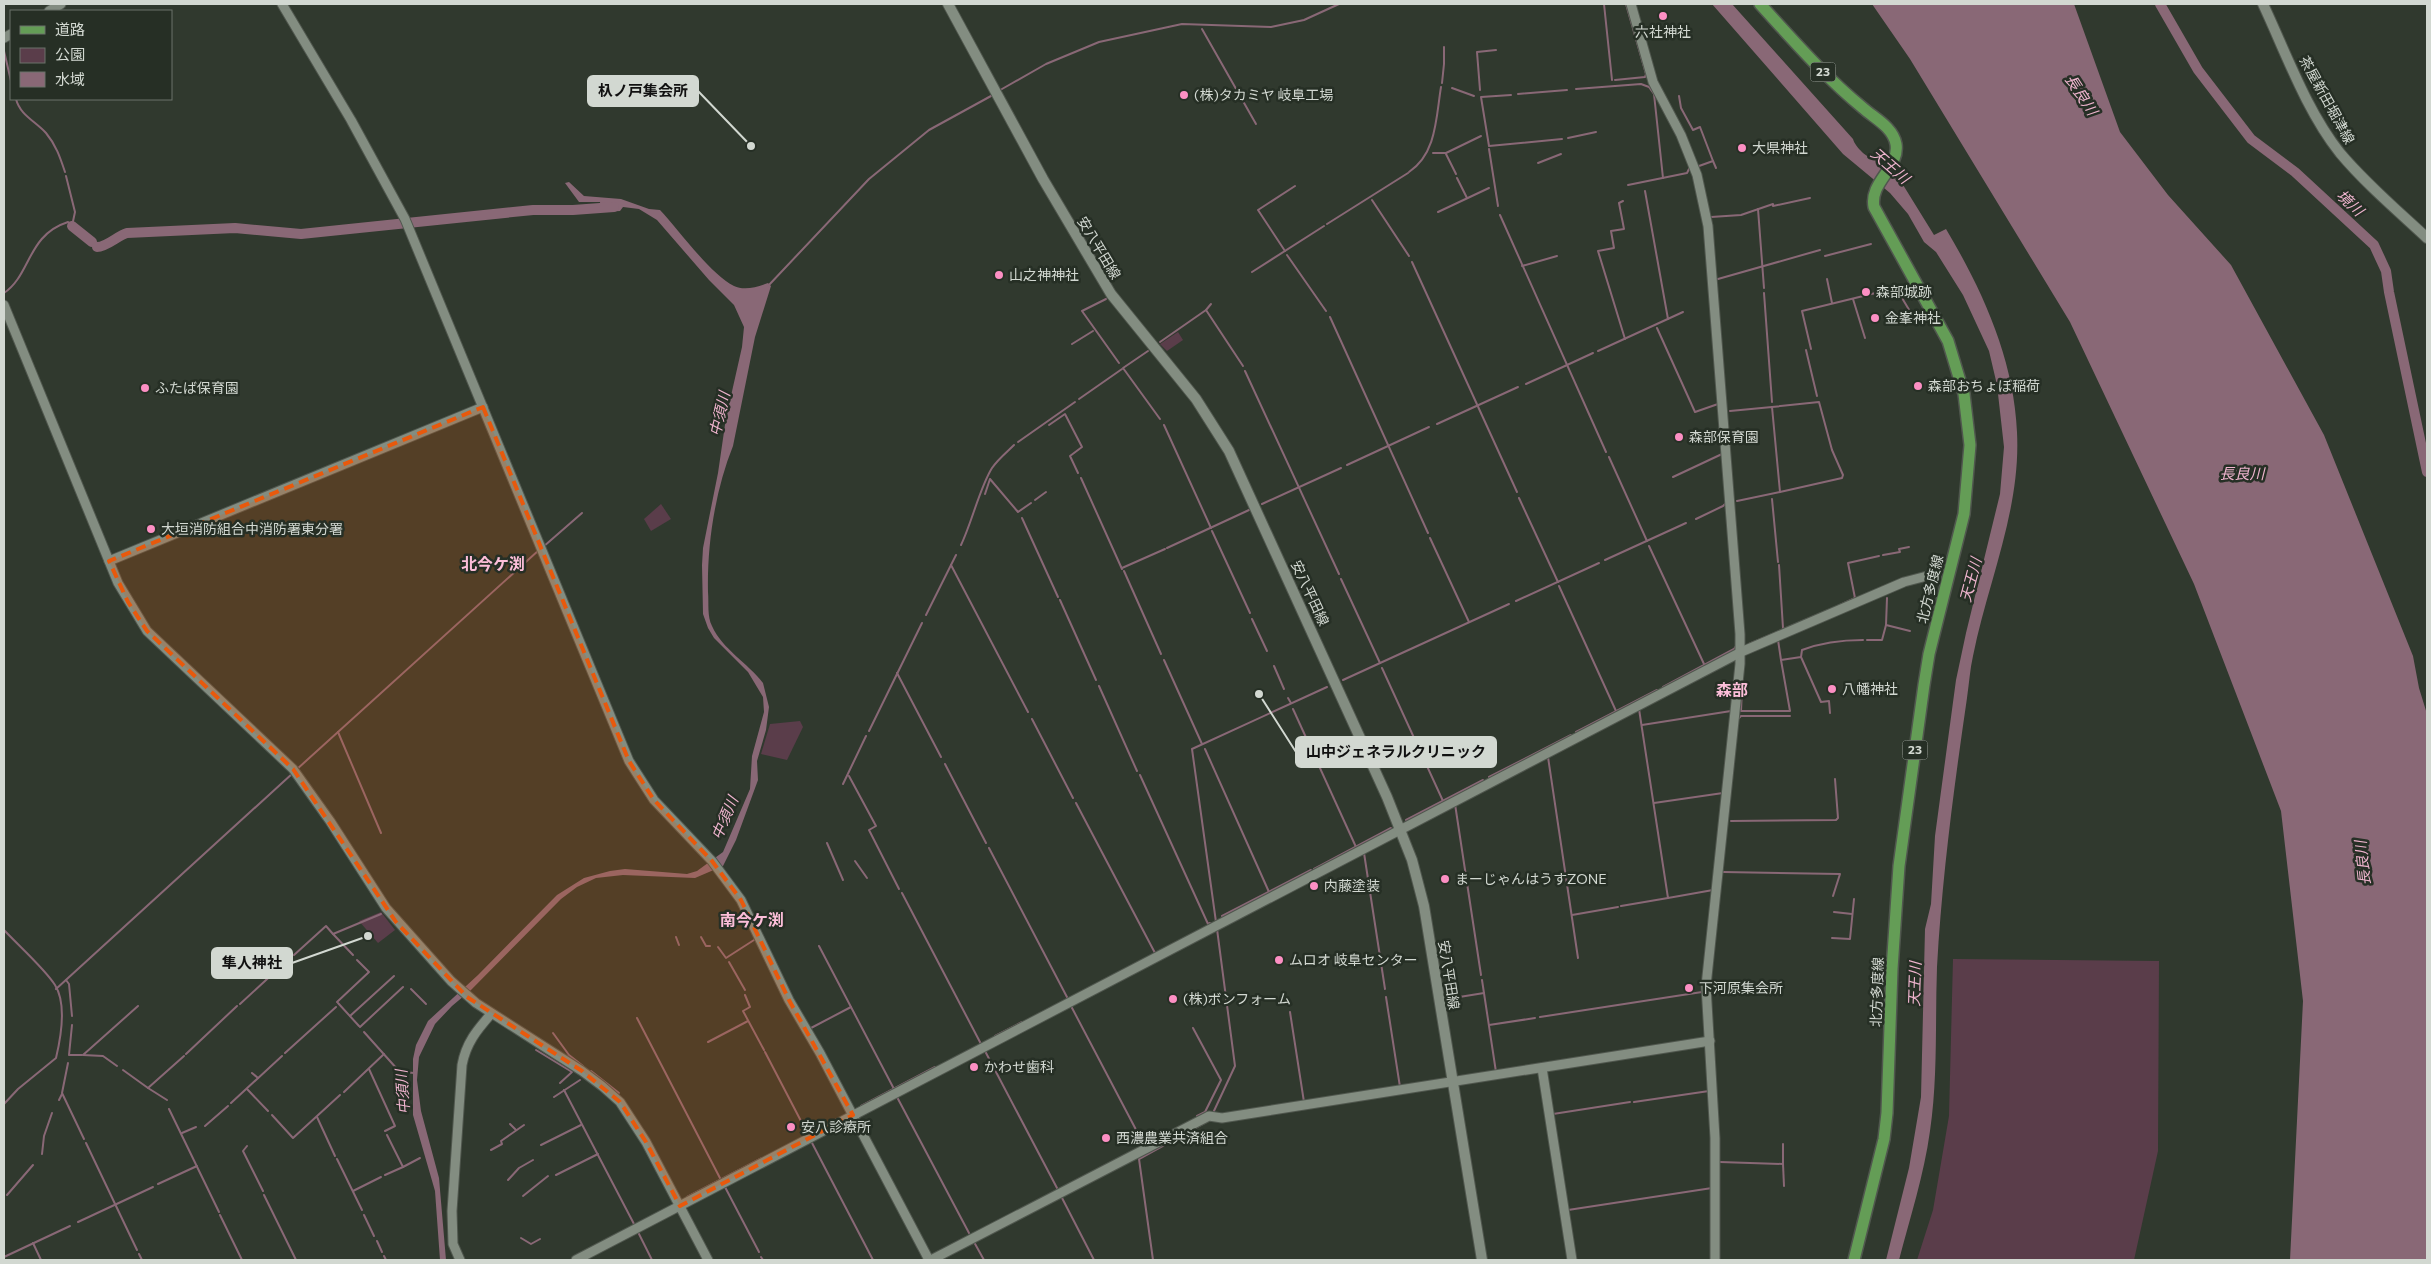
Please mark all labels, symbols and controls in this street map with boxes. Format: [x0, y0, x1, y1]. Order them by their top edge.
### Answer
legend [10, 10, 172, 100]
marker: 六社神社 [1657, 10, 1669, 22]
text: 道路 [55, 20, 85, 38]
place label: 六社神社 [1635, 23, 1691, 40]
text: 公園 [55, 45, 85, 63]
street label: 茶屋新田堀津線 [2296, 53, 2359, 147]
road number: 23 [1810, 62, 1836, 82]
text: 水域 [55, 70, 85, 88]
water label: 長良川 [2062, 71, 2103, 120]
callout: 杁ノ戸集会所 [588, 76, 698, 106]
text: 杁ノ戸集会所 [598, 81, 688, 99]
place label: (株)タカミヤ 岐阜工場 [1194, 86, 1333, 103]
marker: (株)タカミヤ 岐阜工場 [1178, 89, 1190, 101]
place label: 大県神社 [1752, 139, 1808, 156]
marker: 大県神社 [1736, 142, 1748, 154]
water label: 天王川 [1868, 144, 1915, 188]
water label: 境川 [2334, 185, 2369, 220]
street label: 安八平田線 [1074, 213, 1125, 282]
place label: 山之神神社 [1009, 266, 1079, 283]
marker: 山之神神社 [993, 269, 1005, 281]
place label: 森部城跡 [1876, 283, 1932, 300]
marker: 森部城跡 [1860, 286, 1872, 298]
place label: 金峯神社 [1885, 309, 1941, 326]
marker: 金峯神社 [1869, 312, 1881, 324]
place label: 森部おちょぼ稲荷 [1928, 377, 2040, 394]
place label: ふたば保育園 [155, 379, 239, 396]
marker: 森部おちょぼ稲荷 [1912, 380, 1924, 392]
marker: ふたば保育園 [139, 382, 151, 394]
water label: 中須川 [705, 388, 733, 438]
place label: 森部保育園 [1689, 428, 1759, 445]
marker: 森部保育園 [1673, 431, 1685, 443]
water label: 長良川 [2219, 464, 2266, 482]
place label: 大垣消防組合中消防署東分署 [161, 520, 343, 537]
marker: 大垣消防組合中消防署東分署 [145, 523, 157, 535]
street label: 北方多度線 [1913, 553, 1946, 625]
district label: 北今ケ渕 [461, 554, 525, 573]
water label: 天王川 [1956, 554, 1985, 604]
street label: 安八平田線 [1288, 557, 1333, 628]
district label: 森部 [1716, 680, 1748, 699]
place label: 八幡神社 [1842, 680, 1898, 697]
marker: 八幡神社 [1826, 683, 1838, 695]
callout: 山中ジェネラルクリニック [1296, 737, 1496, 767]
road number: 23 [1902, 740, 1928, 760]
text: 山中ジェネラルクリニック [1306, 742, 1486, 760]
water label: 中須川 [707, 792, 742, 842]
water label: 長良川 [2350, 838, 2373, 886]
place label: まーじゃんはうすZONE [1455, 870, 1607, 887]
marker: まーじゃんはうすZONE [1439, 873, 1451, 885]
place label: 内藤塗装 [1324, 877, 1380, 894]
marker: 内藤塗装 [1308, 880, 1320, 892]
district label: 南今ケ渕 [720, 910, 784, 929]
street label: 安八平田線 [1436, 939, 1463, 1011]
callout: 隼人神社 [212, 948, 292, 978]
place label: ムロオ 岐阜センター [1289, 951, 1418, 968]
text: 隼人神社 [222, 953, 282, 971]
marker: ムロオ 岐阜センター [1273, 954, 1285, 966]
street label: 北方多度線 [1867, 957, 1886, 1027]
water label: 天王川 [1904, 959, 1924, 1007]
place label: 下河原集会所 [1699, 979, 1783, 996]
marker: 下河原集会所 [1683, 982, 1695, 994]
place label: (株)ボンフォーム [1183, 990, 1291, 1007]
marker: (株)ボンフォーム [1167, 993, 1179, 1005]
place label: かわせ歯科 [984, 1058, 1054, 1075]
marker: かわせ歯科 [968, 1061, 980, 1073]
water label: 中須川 [391, 1067, 413, 1115]
place label: 安八診療所 [801, 1118, 871, 1135]
marker: 安八診療所 [785, 1121, 797, 1133]
place label: 西濃農業共済組合 [1116, 1129, 1228, 1146]
marker: 西濃農業共済組合 [1100, 1132, 1112, 1144]

